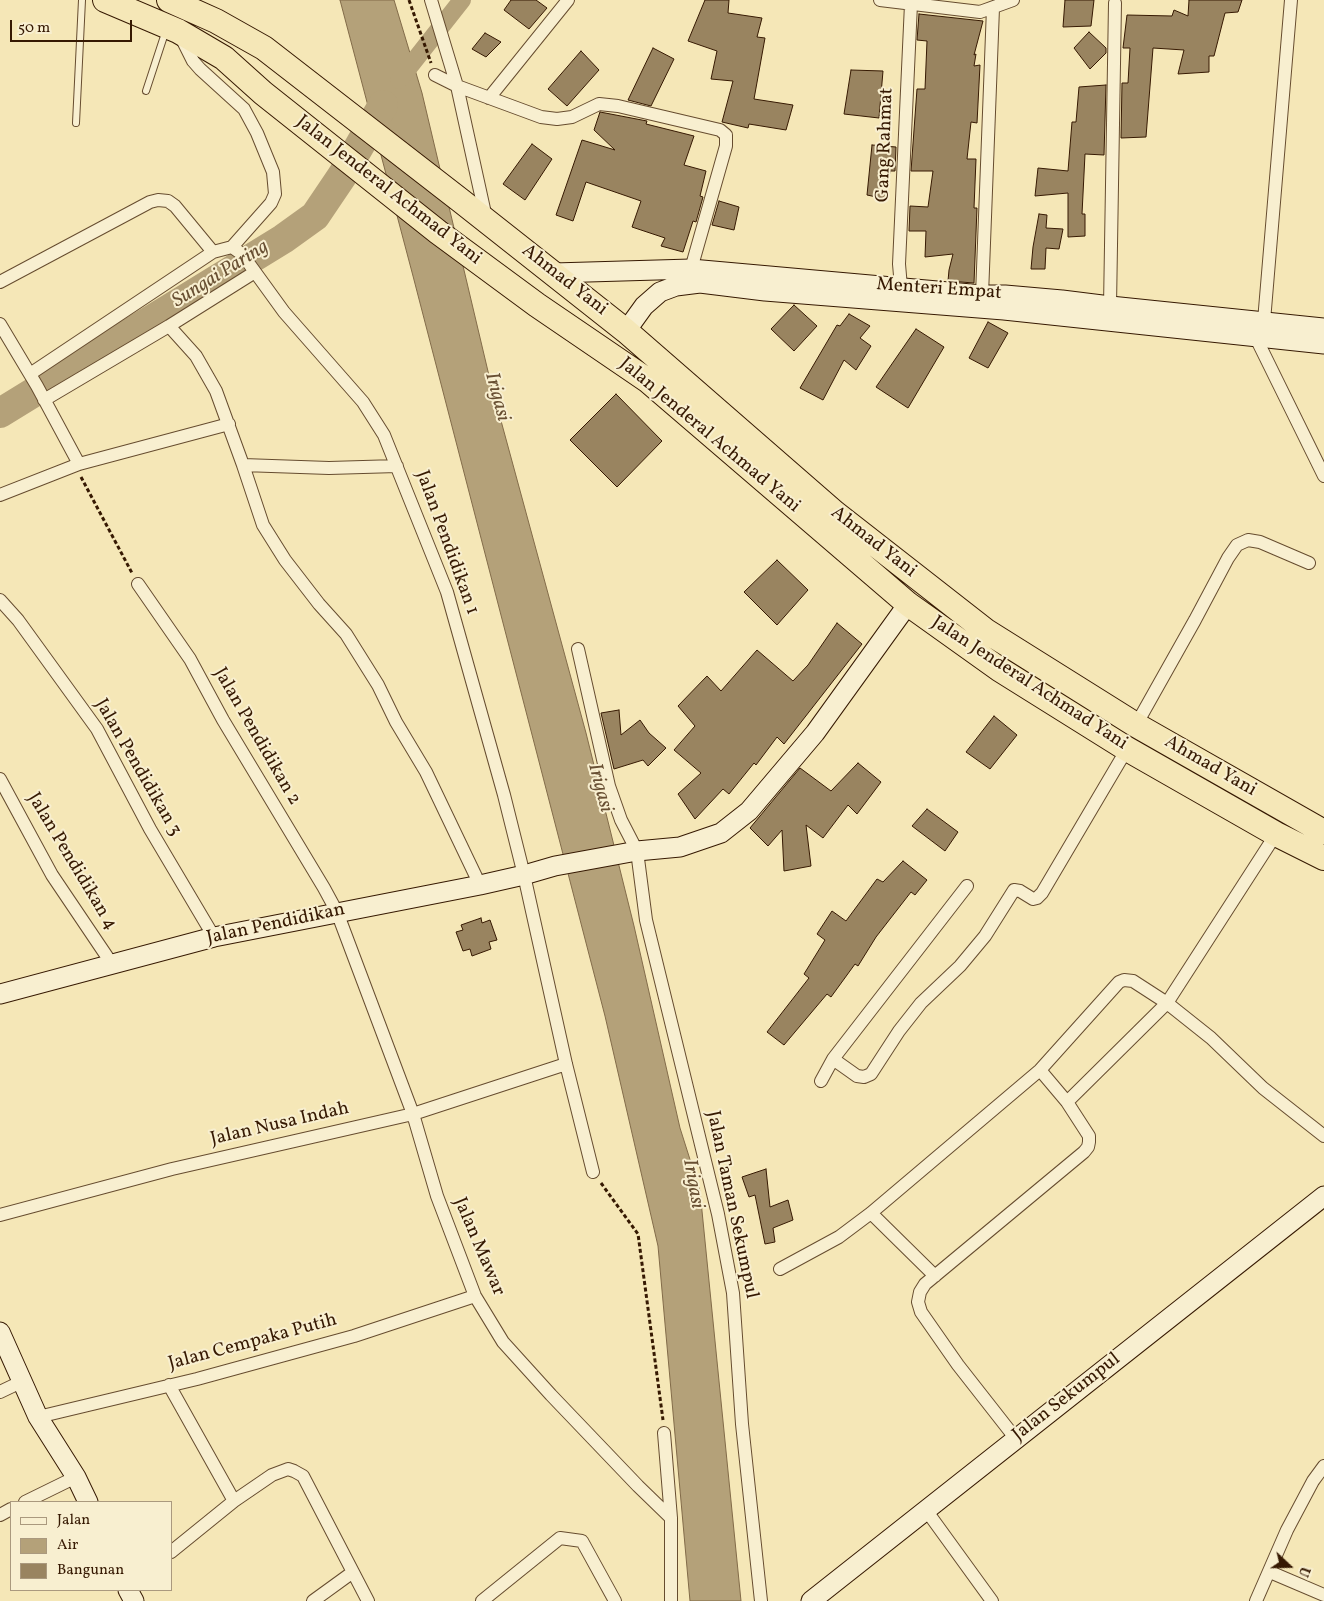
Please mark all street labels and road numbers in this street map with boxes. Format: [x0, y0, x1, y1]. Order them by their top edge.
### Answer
street label: Gang Rahmat [873, 87, 899, 203]
street label: Jalan Jenderal Achmad Yani [291, 111, 485, 271]
street label: Ahmad Yani [516, 240, 612, 322]
street label: Menteri Empat [876, 274, 1002, 306]
street label: Jalan Jenderal Achmad Yani [614, 353, 804, 519]
street label: Jalan Pendidikan 1 [409, 468, 483, 618]
street label: Ahmad Yani [825, 502, 921, 584]
street label: Jalan Jenderal Achmad Yani [927, 612, 1131, 756]
street label: Jalan Pendidikan 2 [207, 664, 305, 810]
street label: Jalan Pendidikan 3 [88, 695, 186, 841]
street label: Ahmad Yani [1160, 731, 1260, 803]
street label: Jalan Pendidikan 4 [21, 789, 121, 935]
street label: Jalan Pendidikan [205, 899, 347, 951]
street label: Jalan Nusa Indah [208, 1098, 352, 1152]
street label: Jalan Taman Sekumpul [700, 1109, 762, 1301]
street label: Jalan Mawar [447, 1194, 509, 1300]
street label: Jalan Cempaka Putih [166, 1310, 340, 1376]
street label: Jalan Sekumpul [1008, 1349, 1126, 1447]

